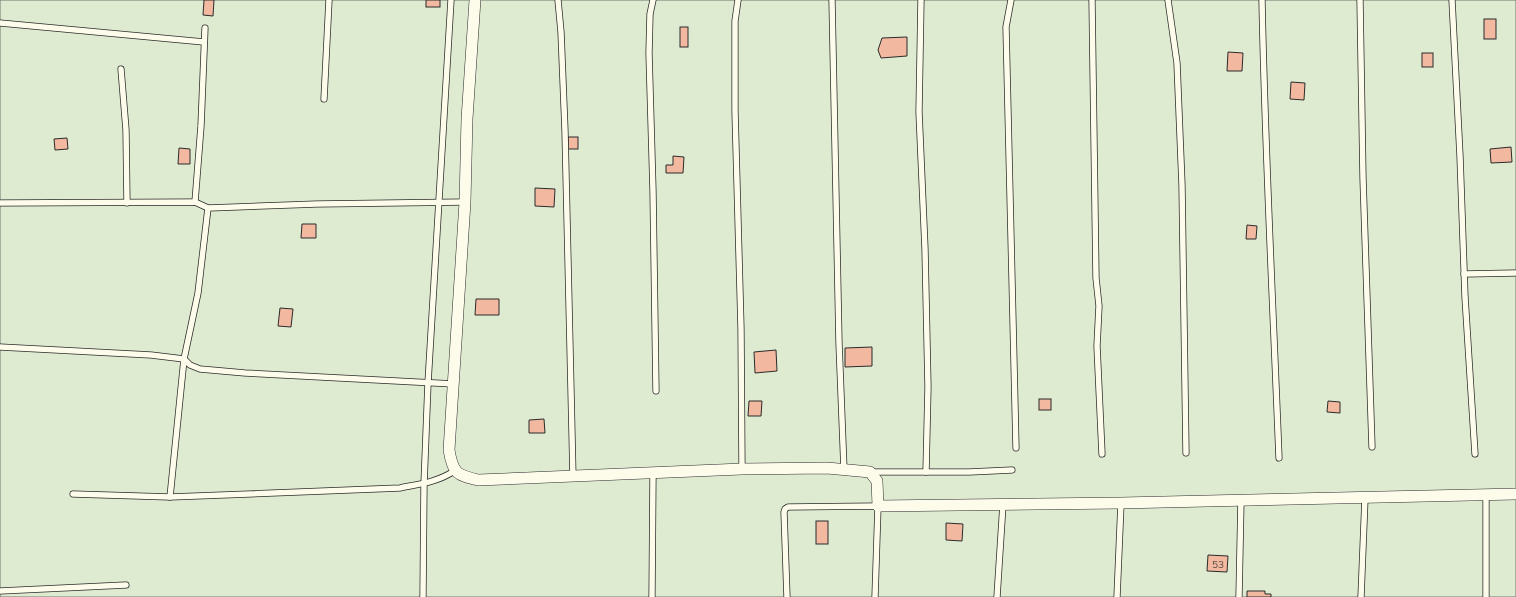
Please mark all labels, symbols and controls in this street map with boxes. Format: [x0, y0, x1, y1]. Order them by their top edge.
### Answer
house number: 53 [1212, 558, 1224, 571]

